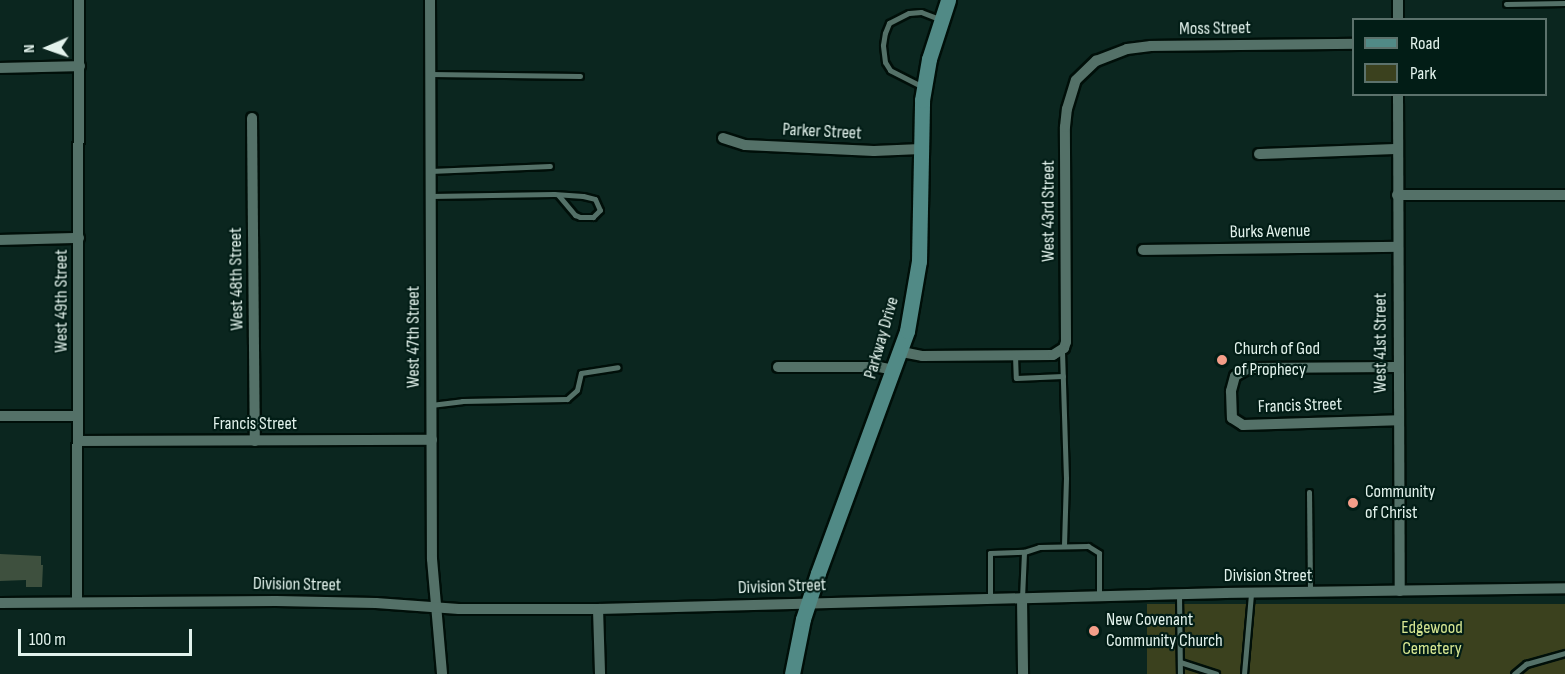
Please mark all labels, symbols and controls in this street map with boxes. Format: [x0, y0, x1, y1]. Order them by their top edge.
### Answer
north arrow [18, 18, 78, 78]
street label: Moss Street [1179, 18, 1251, 40]
legend [1352, 18, 1547, 96]
text: Road [1410, 33, 1440, 54]
text: N [20, 44, 39, 53]
text: Park [1410, 63, 1436, 84]
street label: Parker Street [782, 119, 862, 145]
street label: West 43rd Street [1038, 160, 1060, 262]
street label: Burks Avenue [1229, 220, 1311, 244]
street label: West 48th Street [225, 227, 249, 331]
street label: West 49th Street [51, 249, 73, 353]
street label: West 47th Street [403, 286, 425, 388]
street label: West 41st Street [1370, 293, 1392, 393]
street label: Parkway Drive [860, 295, 904, 381]
place label: Church of God of Prophecy [1234, 339, 1320, 382]
marker: Church of God of Prophecy [1215, 353, 1229, 367]
street label: Francis Street [1258, 394, 1342, 418]
street label: Francis Street [213, 413, 297, 435]
place label: Community of Christ [1365, 482, 1435, 524]
marker: Community of Christ [1346, 496, 1360, 510]
street label: Division Street [1224, 565, 1312, 587]
street label: Division Street [253, 573, 341, 597]
street label: Division Street [737, 575, 827, 599]
place label: New Covenant Community Church [1106, 610, 1223, 652]
scale bar [21, 617, 195, 655]
park label: Edgewood Cemetery [1401, 618, 1463, 660]
marker: New Covenant Community Church [1087, 624, 1101, 638]
text: 100 m [29, 629, 66, 650]

